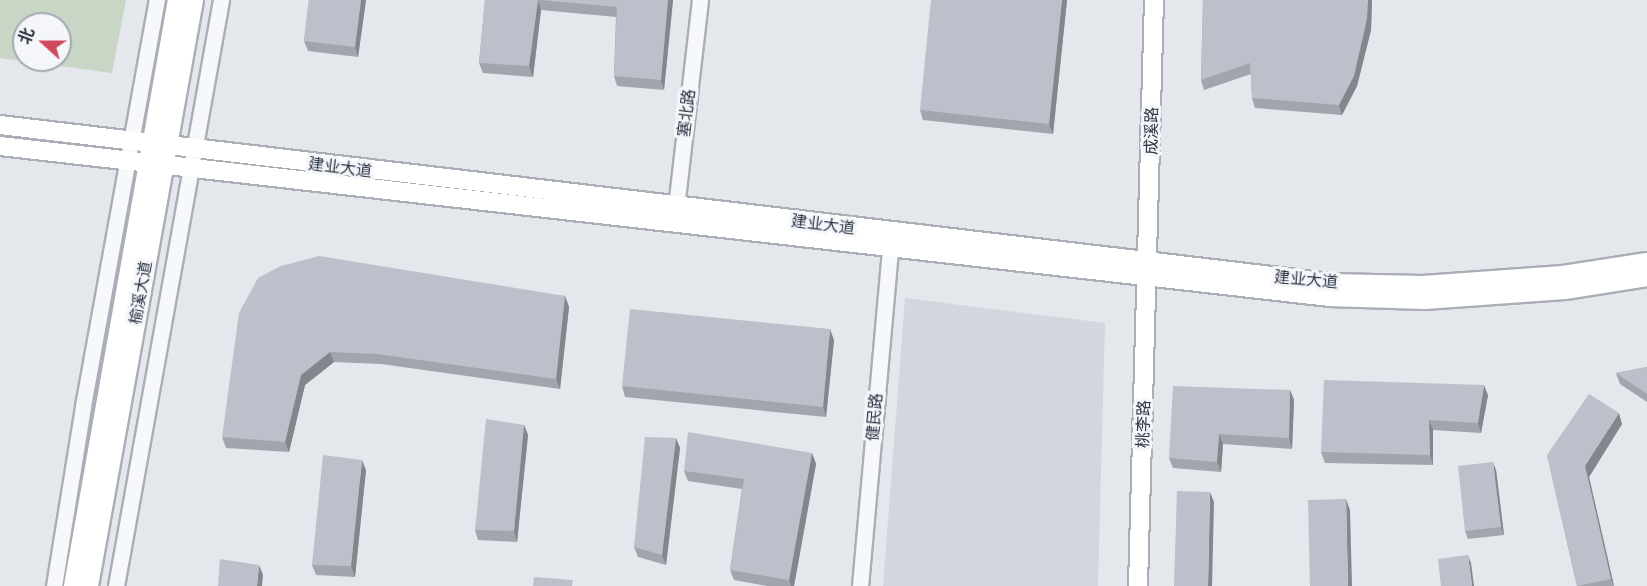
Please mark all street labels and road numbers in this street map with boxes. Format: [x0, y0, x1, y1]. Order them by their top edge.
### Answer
street label: 塞北路 [675, 88, 699, 138]
street label: 成溪路 [1142, 107, 1162, 155]
street label: 建业大道 [307, 155, 373, 181]
street label: 建业大道 [790, 212, 856, 238]
street label: 榆溪大道 [126, 260, 156, 326]
street label: 建业大道 [1273, 268, 1339, 292]
street label: 健民路 [863, 392, 887, 442]
street label: 桃李路 [1134, 400, 1154, 448]

